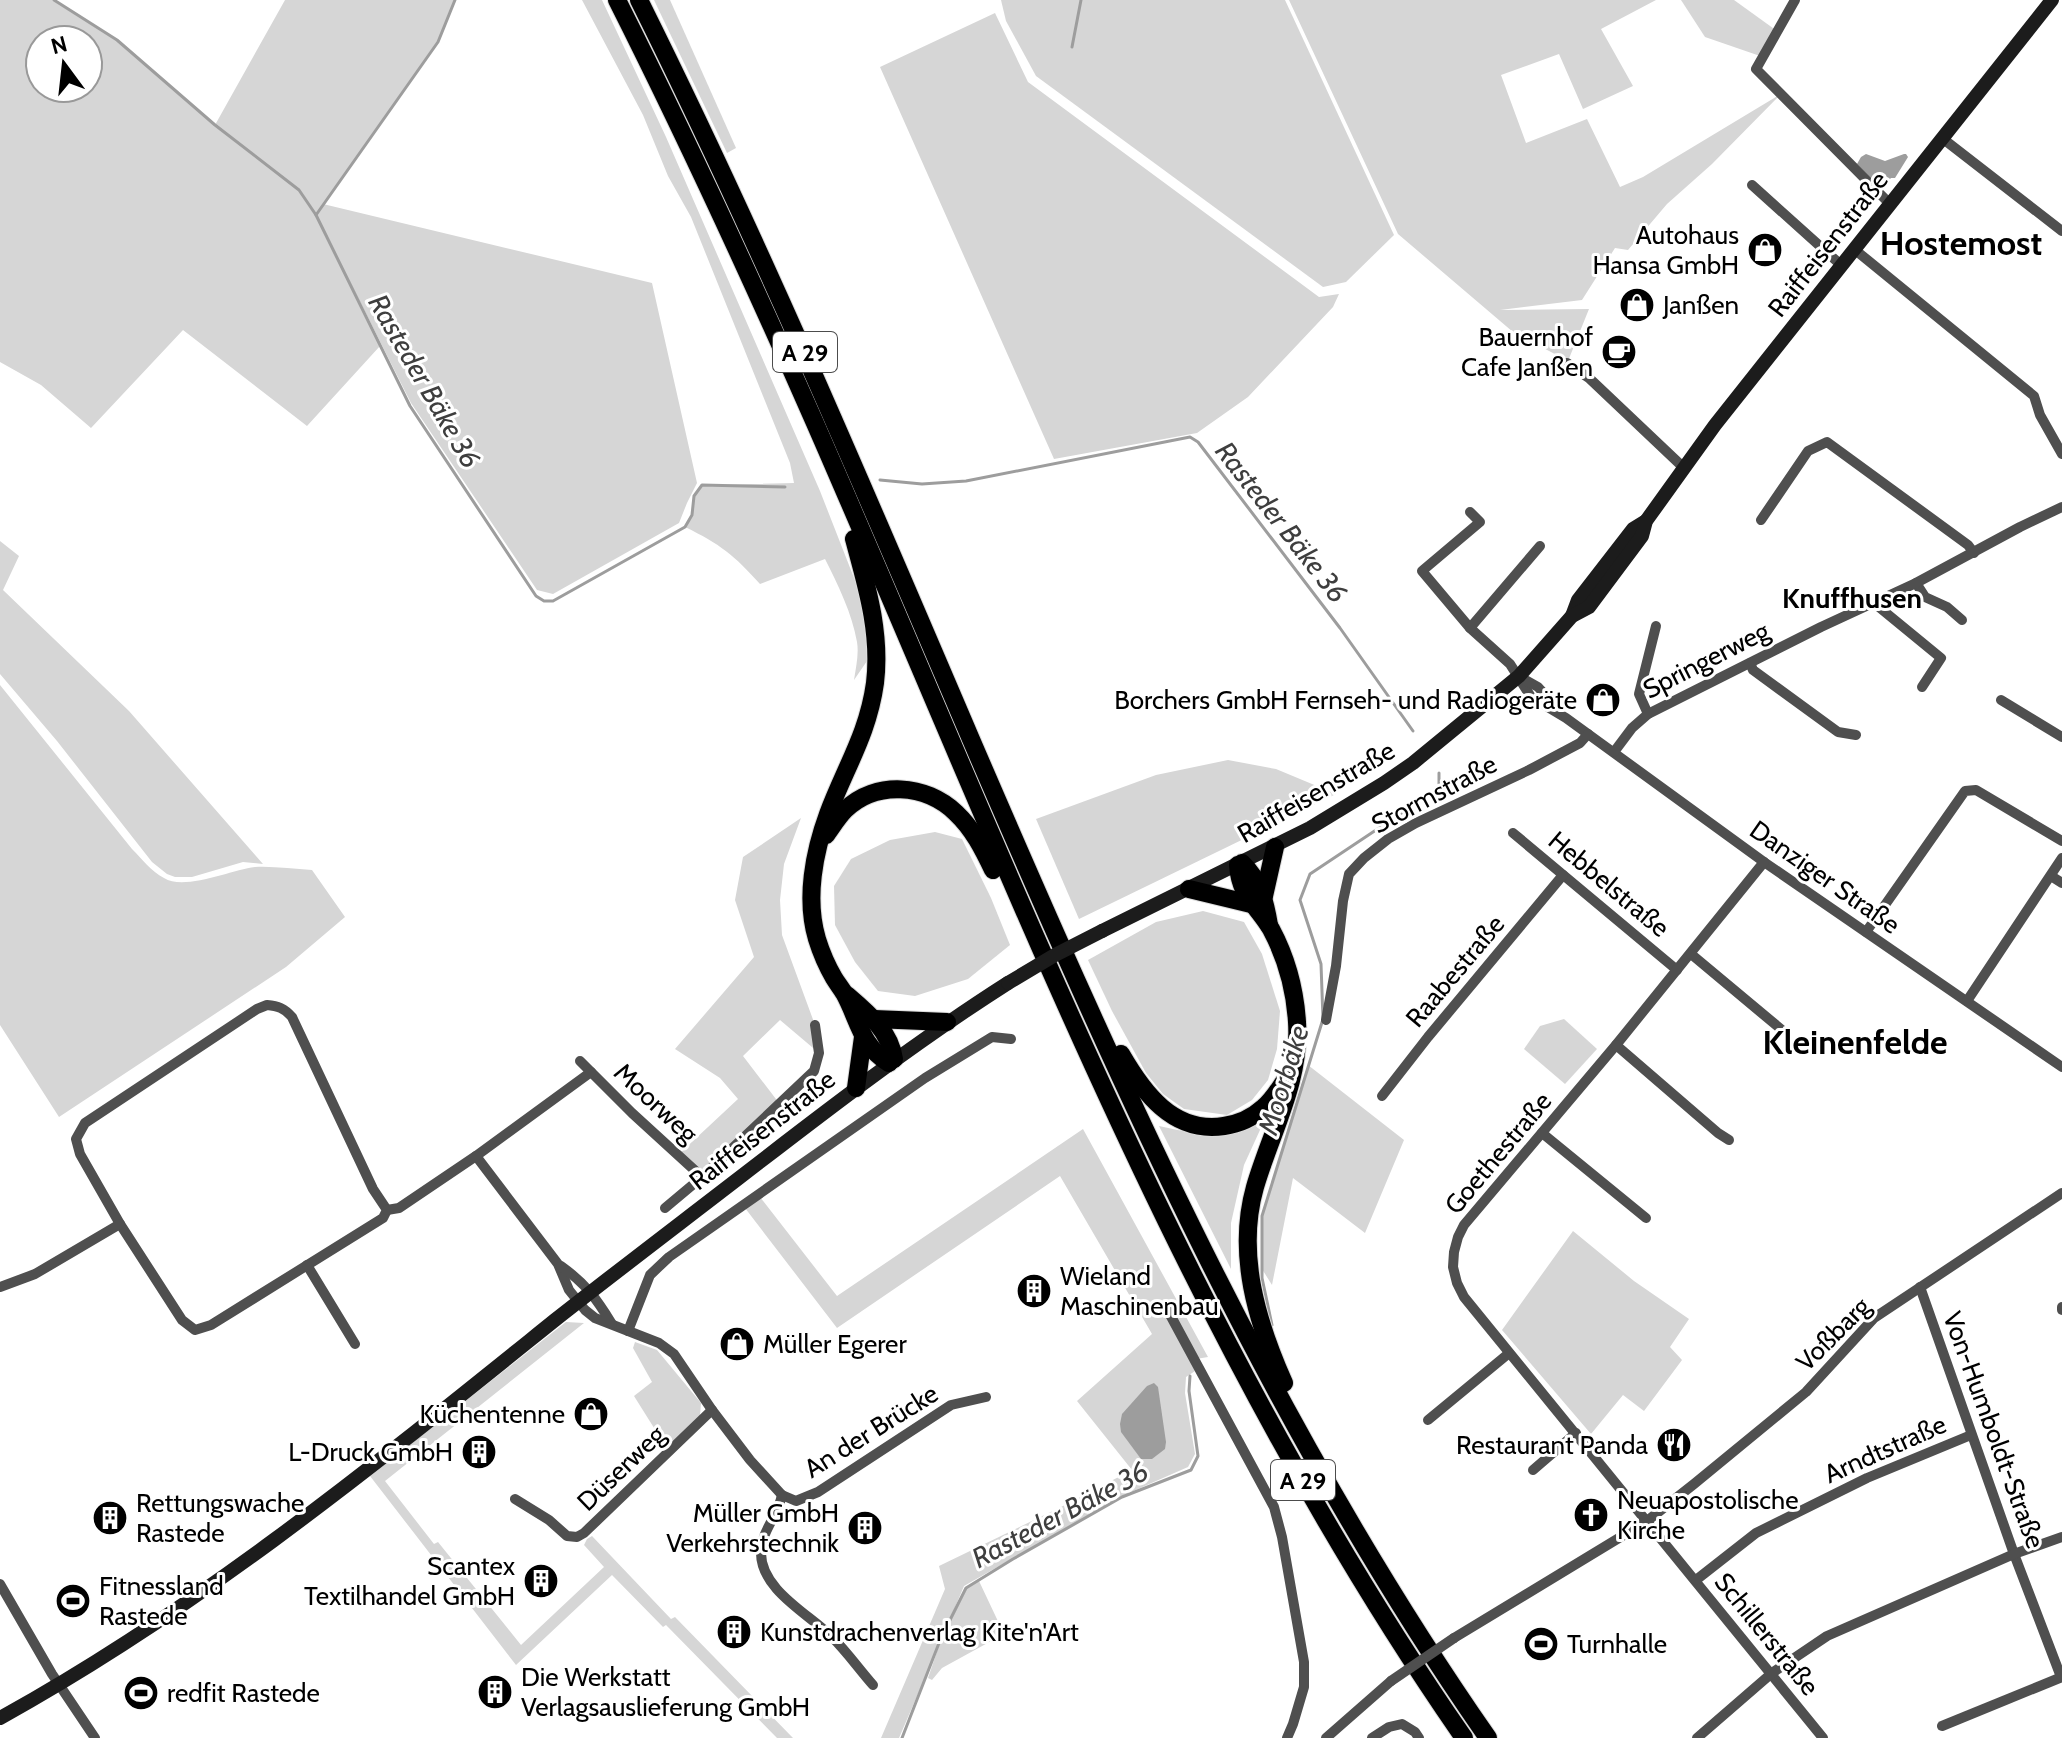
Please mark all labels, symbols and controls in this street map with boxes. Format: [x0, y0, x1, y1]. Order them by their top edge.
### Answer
north arrow [24, 24, 104, 104]
text: N [48, 30, 70, 60]
street label: Raiffeisenstraße [1761, 165, 1895, 323]
place label: Autohaus Hansa GmbH [1592, 219, 1739, 281]
district label: Hostemost [1880, 222, 2042, 264]
shop icon: Autohaus Hansa GmbH [1746, 231, 1784, 269]
shop icon: Janßen [1618, 286, 1656, 324]
water label: Rasteder Bäke 36 [361, 288, 489, 474]
place label: Janßen [1662, 289, 1739, 321]
place label: Bauernhof Cafe Janßen [1461, 321, 1593, 383]
road number: A 29 [773, 332, 837, 372]
cafe icon: Bauernhof Cafe Janßen [1600, 333, 1638, 371]
water label: Rasteder Bäke 36 [1208, 435, 1356, 609]
district label: Knuffhusen [1782, 581, 1922, 615]
street label: Springerweg [1638, 614, 1775, 705]
shop icon: Borchers GmbH Fernseh- und Radiogeräte [1584, 681, 1622, 719]
place label: Borchers GmbH Fernseh- und Radiogeräte [1114, 684, 1577, 716]
street label: Raiffeisenstraße [1232, 734, 1400, 850]
street label: Stormstraße [1366, 748, 1502, 840]
street label: Danziger Straße [1744, 813, 1906, 941]
street label: Hebbelstraße [1542, 824, 1676, 944]
street label: Raabestraße [1399, 908, 1511, 1034]
water label: Moorbäke [1250, 1021, 1316, 1140]
district label: Kleinenfelde [1762, 1021, 1948, 1063]
street label: Moorweg [608, 1056, 705, 1150]
street label: Raiffeisenstraße [683, 1063, 841, 1197]
street label: Goethestraße [1438, 1086, 1558, 1220]
place label: Wieland Maschinenbau [1060, 1260, 1219, 1322]
building icon: Wieland Maschinenbau [1015, 1272, 1053, 1310]
street label: Voßbarg [1789, 1290, 1877, 1378]
street label: Von-Humboldt-Straße [1936, 1307, 2052, 1553]
shop icon: Müller Egerer [718, 1325, 756, 1363]
place label: Müller Egerer [763, 1328, 907, 1360]
street label: An der Brücke [798, 1377, 944, 1485]
shop icon: Küchentenne [572, 1395, 610, 1433]
place label: Küchentenne [419, 1398, 565, 1430]
street label: Arndtstraße [1819, 1408, 1951, 1490]
street label: Düserweg [570, 1418, 672, 1518]
restaurant icon: Restaurant Panda [1655, 1426, 1693, 1464]
place label: Restaurant Panda [1456, 1429, 1649, 1461]
building icon: L-Druck GmbH [460, 1433, 498, 1471]
place label: L-Druck GmbH [288, 1436, 453, 1468]
water label: Rasteder Bäke 36 [966, 1453, 1154, 1575]
road number: A 29 [1271, 1460, 1335, 1500]
place label: Neuapostolische Kirche [1617, 1484, 1798, 1546]
place label: Rettungswache Rastede [136, 1487, 304, 1549]
church icon: Neuapostolische Kirche [1572, 1496, 1610, 1534]
place label: Müller GmbH Verkehrstechnik [666, 1497, 839, 1559]
building icon: Rettungswache Rastede [91, 1499, 129, 1537]
building icon: Müller GmbH Verkehrstechnik [846, 1509, 884, 1547]
place label: Scantex Textilhandel GmbH [304, 1550, 516, 1612]
building icon: Scantex Textilhandel GmbH [522, 1562, 560, 1600]
street label: Schillerstraße [1708, 1566, 1826, 1702]
place label: Fitnessland Rastede [99, 1570, 224, 1632]
sports icon: Fitnessland Rastede [54, 1582, 92, 1620]
building icon: Kunstdrachenverlag Kite'n'Art [715, 1613, 753, 1651]
place label: Kunstdrachenverlag Kite'n'Art [760, 1616, 1079, 1648]
sports icon: Turnhalle [1522, 1625, 1560, 1663]
place label: Turnhalle [1567, 1628, 1667, 1660]
place label: Die Werkstatt Verlagsauslieferung GmbH [521, 1661, 810, 1723]
building icon: Die Werkstatt Verlagsauslieferung GmbH [476, 1673, 514, 1711]
sports icon: redfit Rastede [122, 1674, 160, 1712]
place label: redfit Rastede [167, 1677, 320, 1709]

